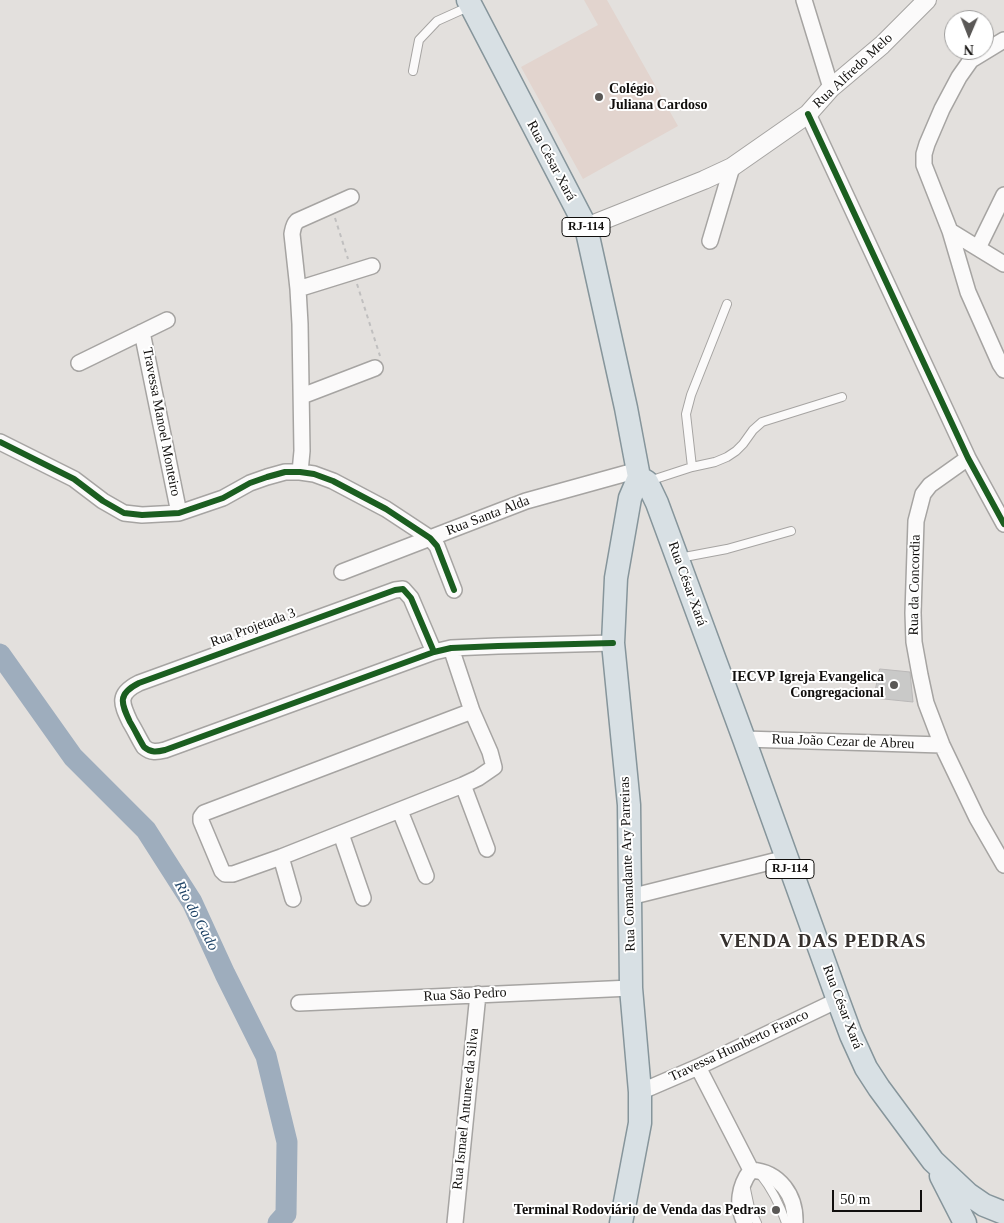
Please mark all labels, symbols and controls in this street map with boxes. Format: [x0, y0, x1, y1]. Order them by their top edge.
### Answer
north arrow [944, 10, 994, 60]
street label: Rua Alfredo Melo [810, 30, 896, 112]
text: N [964, 42, 974, 57]
place label: Colégio Juliana Cardoso [609, 81, 707, 114]
marker: Colégio Juliana Cardoso [593, 91, 605, 103]
street label: Rua César Xará [523, 118, 579, 204]
road number: RJ-114 [562, 218, 610, 236]
street label: Travessa Manoel Monteiro [138, 346, 184, 498]
street label: Rua Santa Alda [444, 492, 532, 540]
street label: Rua da Concordia [906, 534, 924, 636]
street label: Rua César Xará [664, 539, 710, 629]
street label: Rua Projetada 3 [208, 605, 298, 651]
place label: IECVP Igreja Evangelica Congregacional [732, 669, 884, 702]
marker: IECVP Igreja Evangelica Congregacional [888, 679, 900, 691]
street label: Rua João Cezar de Abreu [771, 731, 915, 753]
street label: Rua Comandante Ary Parreiras [617, 776, 639, 952]
road number: RJ-114 [766, 860, 814, 879]
water label: Rio do Gado [170, 878, 222, 954]
district label: VENDA DAS PEDRAS [717, 931, 929, 953]
street label: Rua César Xará [818, 963, 866, 1051]
street label: Rua São Pedro [423, 984, 507, 1006]
street label: Travessa Humberto Franco [667, 1006, 811, 1086]
street label: Rua Ismael Antunes da Silva [449, 1027, 483, 1191]
scale bar [834, 1180, 924, 1212]
text: 50 m [840, 1191, 870, 1207]
place label: Terminal Rodoviário de Venda das Pedras [514, 1202, 766, 1218]
marker: Terminal Rodoviário de Venda das Pedras [770, 1204, 782, 1216]

